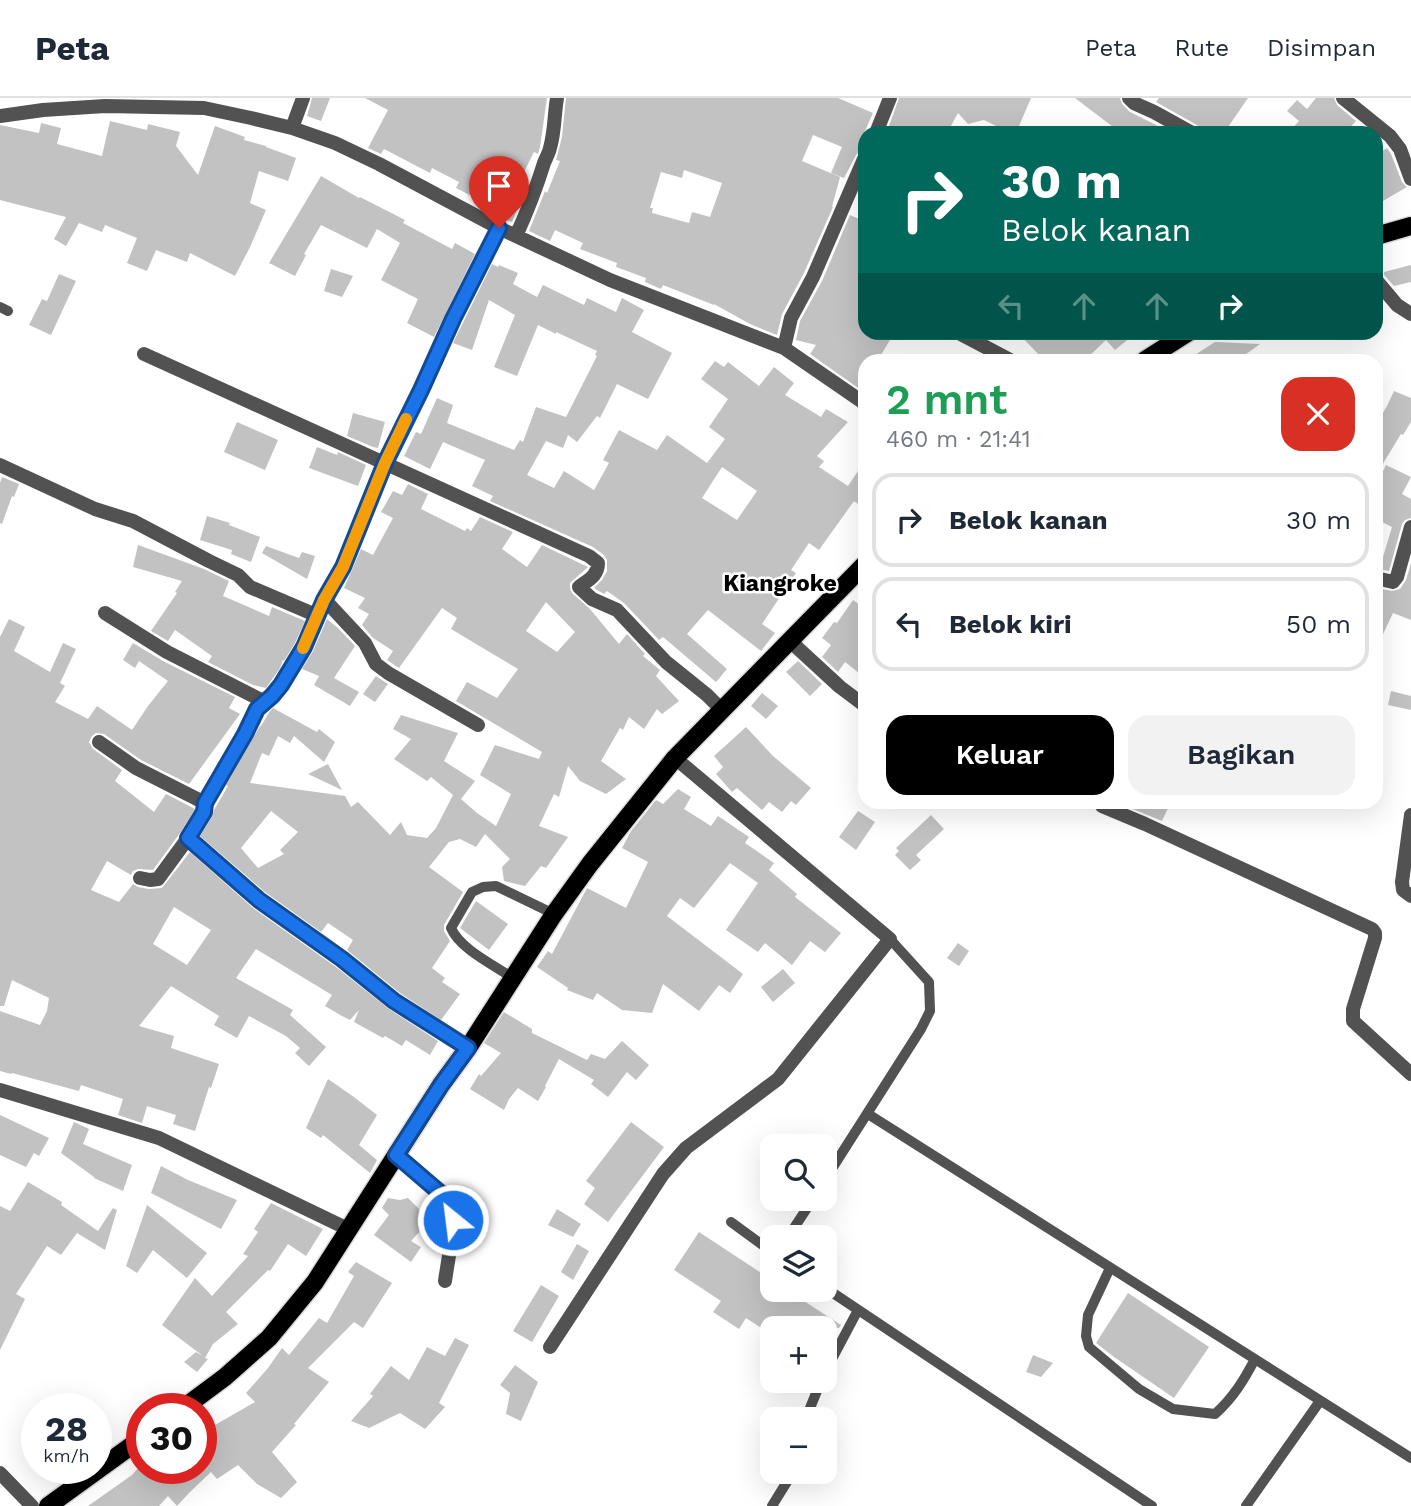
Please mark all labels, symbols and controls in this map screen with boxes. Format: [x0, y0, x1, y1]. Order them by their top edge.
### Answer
text: Peta [35, 29, 109, 68]
text: Peta [1085, 34, 1137, 62]
text: Rute [1175, 34, 1229, 62]
text: Disimpan [1267, 34, 1376, 62]
text: 30 m [1001, 152, 1122, 210]
icon: right [886, 154, 977, 245]
pin [469, 156, 529, 228]
icon: arrive [480, 167, 518, 205]
text: Belok kanan [1001, 211, 1191, 249]
icon: left [992, 287, 1030, 325]
icon: ahead [1065, 287, 1103, 325]
icon: ahead [1138, 287, 1176, 325]
icon: right [1211, 287, 1249, 325]
text: 2 mnt [886, 375, 1007, 424]
button: close [1281, 377, 1355, 451]
text: 460 m · 21:41 [886, 426, 1031, 453]
icon: right [890, 501, 928, 539]
text: Belok kanan [949, 505, 1108, 535]
text: 30 m [1286, 505, 1351, 535]
district label: Kiangroke [723, 570, 837, 597]
icon: left [890, 605, 928, 643]
text: Belok kiri [949, 609, 1072, 639]
text: 50 m [1286, 609, 1351, 639]
button: Keluar [886, 715, 1114, 795]
button: Bagikan [1128, 715, 1355, 795]
map controls [760, 1134, 837, 1484]
button: search [760, 1134, 837, 1211]
position arrow [416, 1183, 490, 1257]
button: layers [760, 1225, 837, 1302]
button: + [760, 1316, 837, 1393]
speed limit sign: 30 [126, 1393, 217, 1484]
button: − [760, 1407, 837, 1484]
text: 28 [45, 1408, 88, 1450]
text: km/h [43, 1445, 90, 1466]

